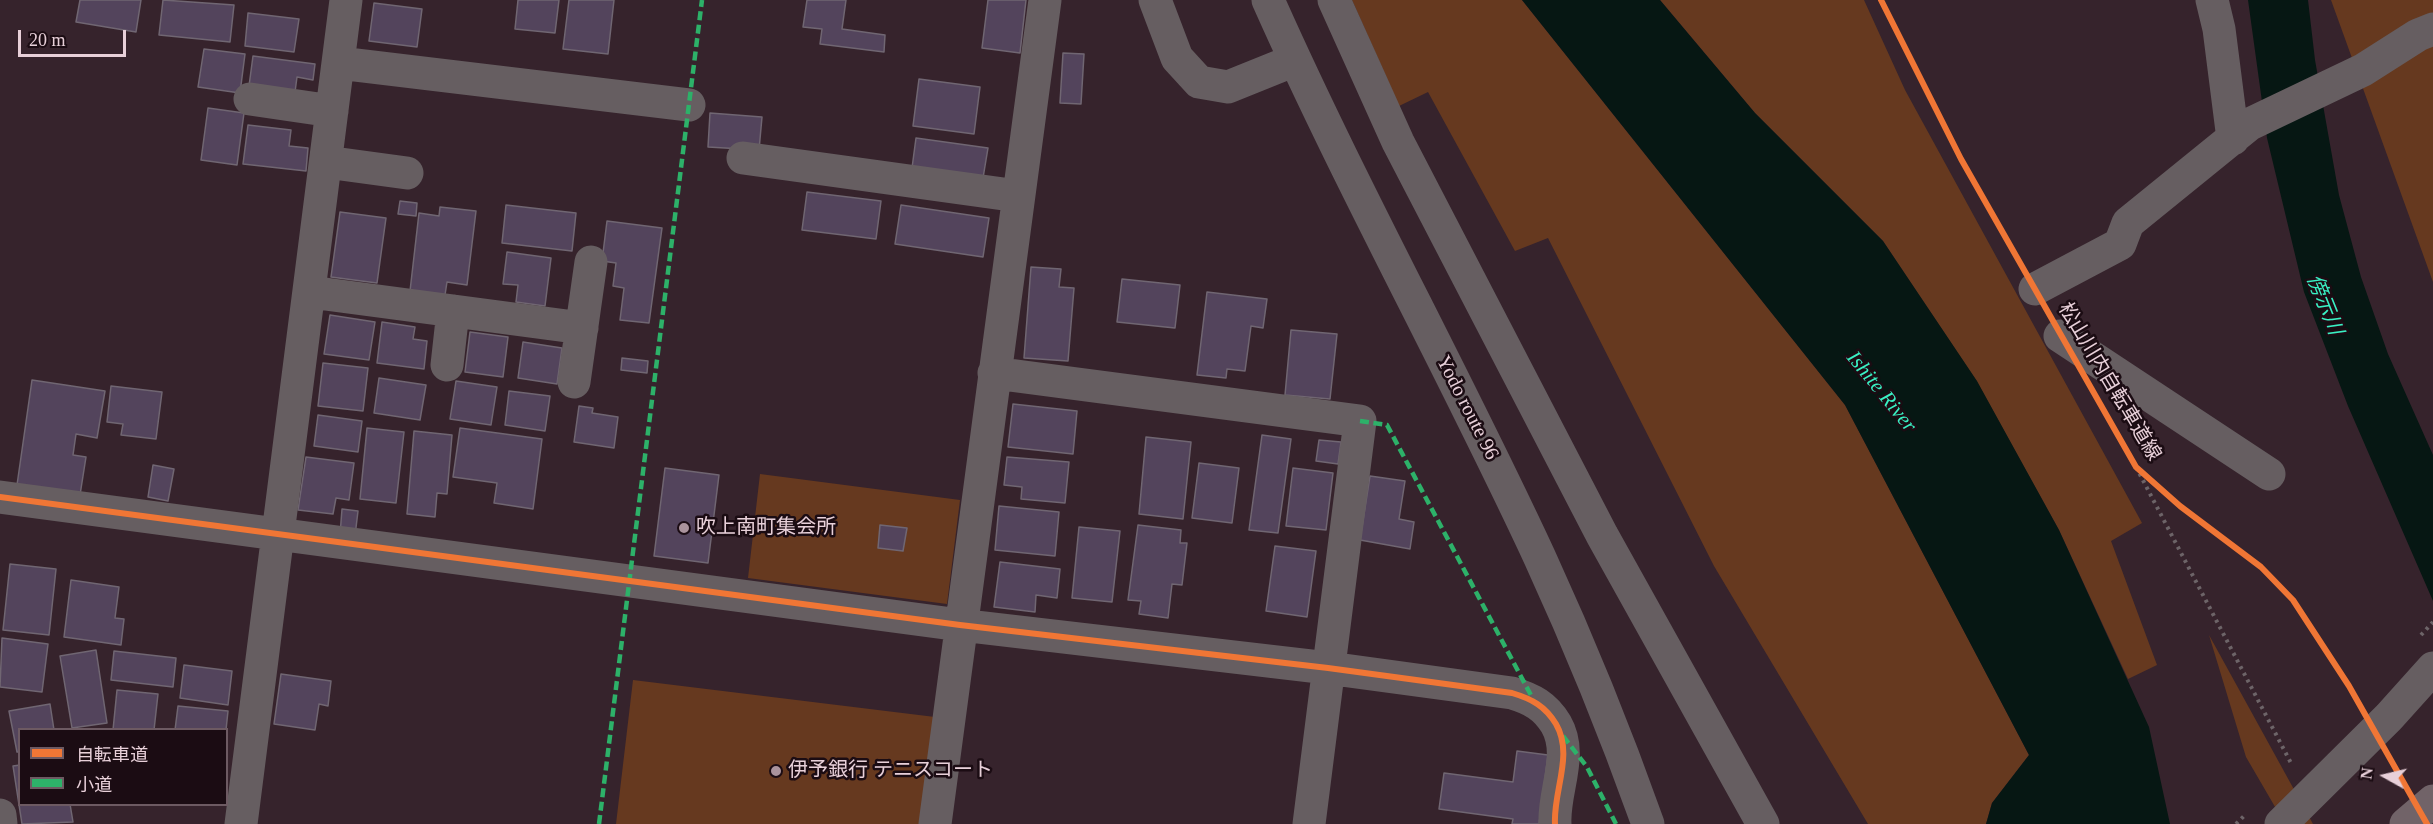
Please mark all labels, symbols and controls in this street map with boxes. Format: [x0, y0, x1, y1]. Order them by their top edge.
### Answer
scale bar [21, 18, 129, 56]
text: 20 m [29, 30, 66, 50]
water label: 傍示川 [2301, 271, 2347, 339]
street label: 松山川内自転車道線 [2052, 299, 2166, 465]
water label: Ishite River [1841, 346, 1921, 438]
street label: Yodo route 96 [1431, 352, 1503, 464]
place label: 吹上南町集会所 [696, 516, 836, 540]
marker: 吹上南町集会所 [677, 521, 691, 535]
legend [18, 728, 228, 806]
text: 自転車道 [76, 745, 148, 765]
north arrow [2355, 746, 2415, 806]
place label: 伊予銀行 テニスコート [788, 759, 993, 783]
marker: 伊予銀行 テニスコート [769, 764, 783, 778]
text: N [2357, 767, 2376, 780]
text: 小道 [76, 775, 112, 795]

